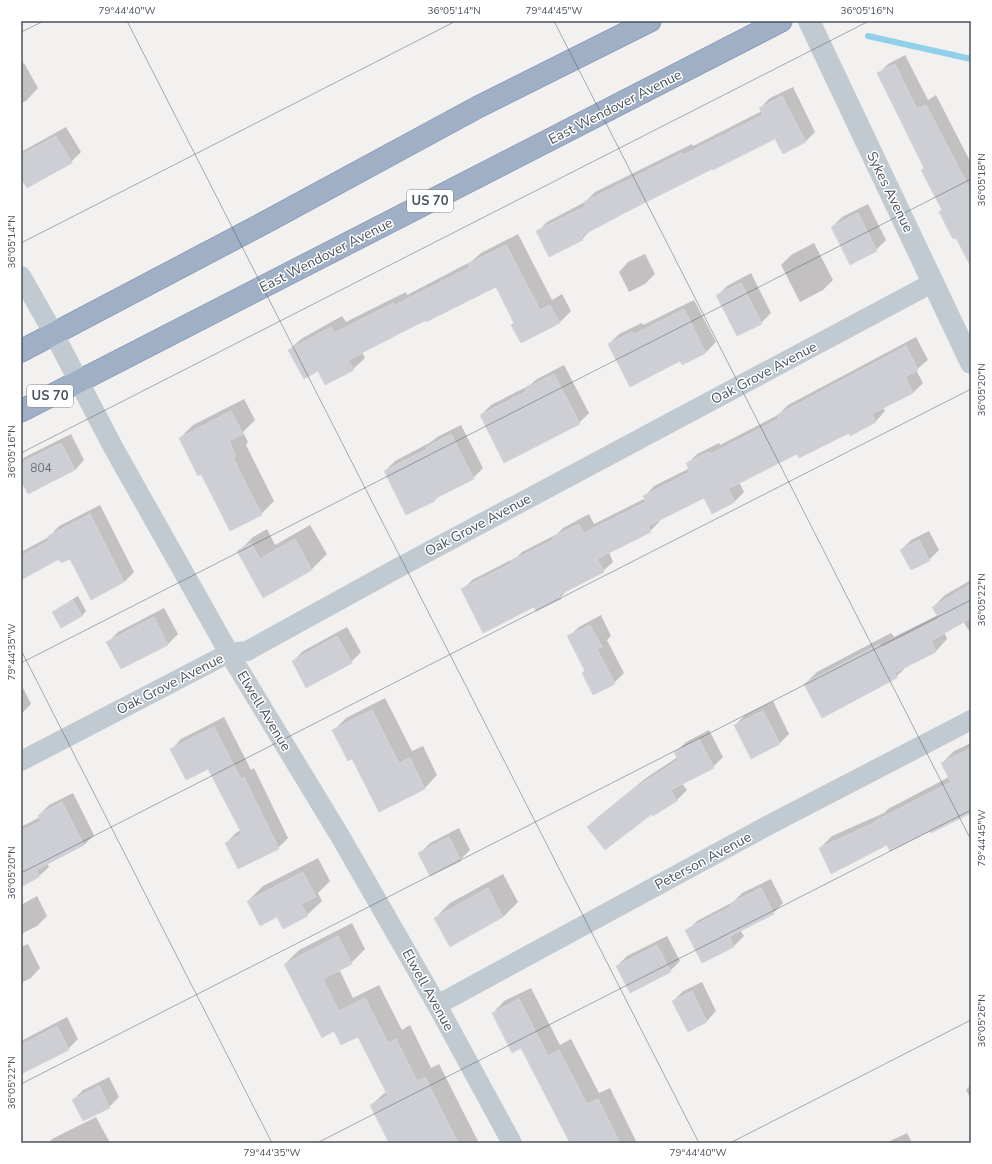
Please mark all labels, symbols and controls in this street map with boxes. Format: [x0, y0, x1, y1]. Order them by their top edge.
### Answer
text: 79°44'40"W [99, 4, 155, 18]
text: 36°05'14"N [427, 4, 481, 18]
text: 79°44'45"W [526, 4, 582, 18]
text: 36°05'16"N [840, 4, 894, 18]
street label: East Wendover Avenue [545, 65, 685, 149]
street label: Sykes Avenue [862, 148, 918, 236]
text: 36°05'18"N [975, 153, 989, 207]
road number: US 70 [407, 190, 453, 212]
street label: East Wendover Avenue [256, 213, 396, 297]
text: 36°05'14"N [5, 215, 19, 269]
street label: Oak Grove Avenue [708, 337, 820, 409]
text: 36°05'20"N [975, 363, 989, 417]
road number: US 70 [27, 385, 73, 407]
text: 36°05'16"N [5, 425, 19, 479]
house number: 804 [30, 460, 52, 476]
street label: Oak Grove Avenue [422, 489, 534, 561]
text: 36°05'22"N [975, 573, 989, 627]
text: 79°44'35"W [5, 624, 19, 680]
street label: Oak Grove Avenue [113, 649, 227, 719]
street label: Elwell Avenue [232, 667, 296, 755]
text: 79°44'45"W [975, 810, 989, 866]
street label: Peterson Avenue [651, 828, 755, 894]
text: 36°05'20"N [5, 846, 19, 900]
street label: Elwell Avenue [398, 946, 458, 1034]
text: 36°05'26"N [975, 994, 989, 1048]
text: 36°05'22"N [5, 1056, 19, 1110]
text: 79°44'35"W [244, 1146, 300, 1160]
text: 79°44'40"W [670, 1146, 726, 1160]

